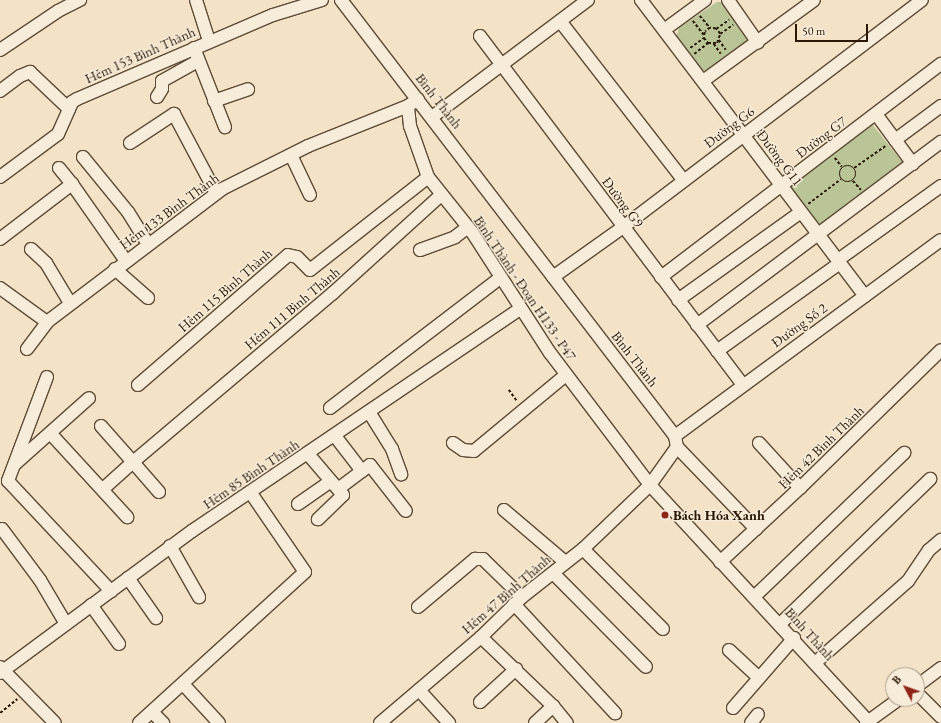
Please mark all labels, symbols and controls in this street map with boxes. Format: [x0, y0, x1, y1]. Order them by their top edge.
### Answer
scale bar [797, 16, 870, 42]
street label: Hẻm 153 Bình Thành [82, 23, 198, 87]
text: 50 m [802, 23, 825, 39]
street label: Bình Thành [412, 70, 466, 132]
street label: Đường G6 [701, 103, 757, 151]
street label: Đường G7 [793, 113, 849, 161]
street label: Đường G11 [754, 127, 806, 189]
street label: Hẻm 133 Bình Thành [116, 169, 222, 253]
street label: Đường G9 [599, 174, 647, 230]
street label: Bình Thành - Đoạn H133 - P47 [470, 213, 580, 363]
street label: Hẻm 115 Bình Thành [174, 245, 276, 335]
street label: Hẻm 111 Bình Thành [241, 263, 343, 353]
street label: Đường Số 2 [768, 299, 830, 351]
street label: Bình Thành [608, 328, 662, 390]
street label: Hẻm 42 Bình Thành [775, 402, 867, 492]
street label: Hẻm 85 Bình Thành [200, 436, 302, 512]
place label: Bách Hóa Xanh [673, 507, 765, 523]
marker: Bách Hóa Xanh [660, 510, 670, 520]
street label: Hẻm 47 Bình Thành [458, 551, 554, 637]
street label: Bình Thành [782, 604, 838, 664]
north arrow [885, 667, 925, 707]
text: B [889, 673, 904, 687]

